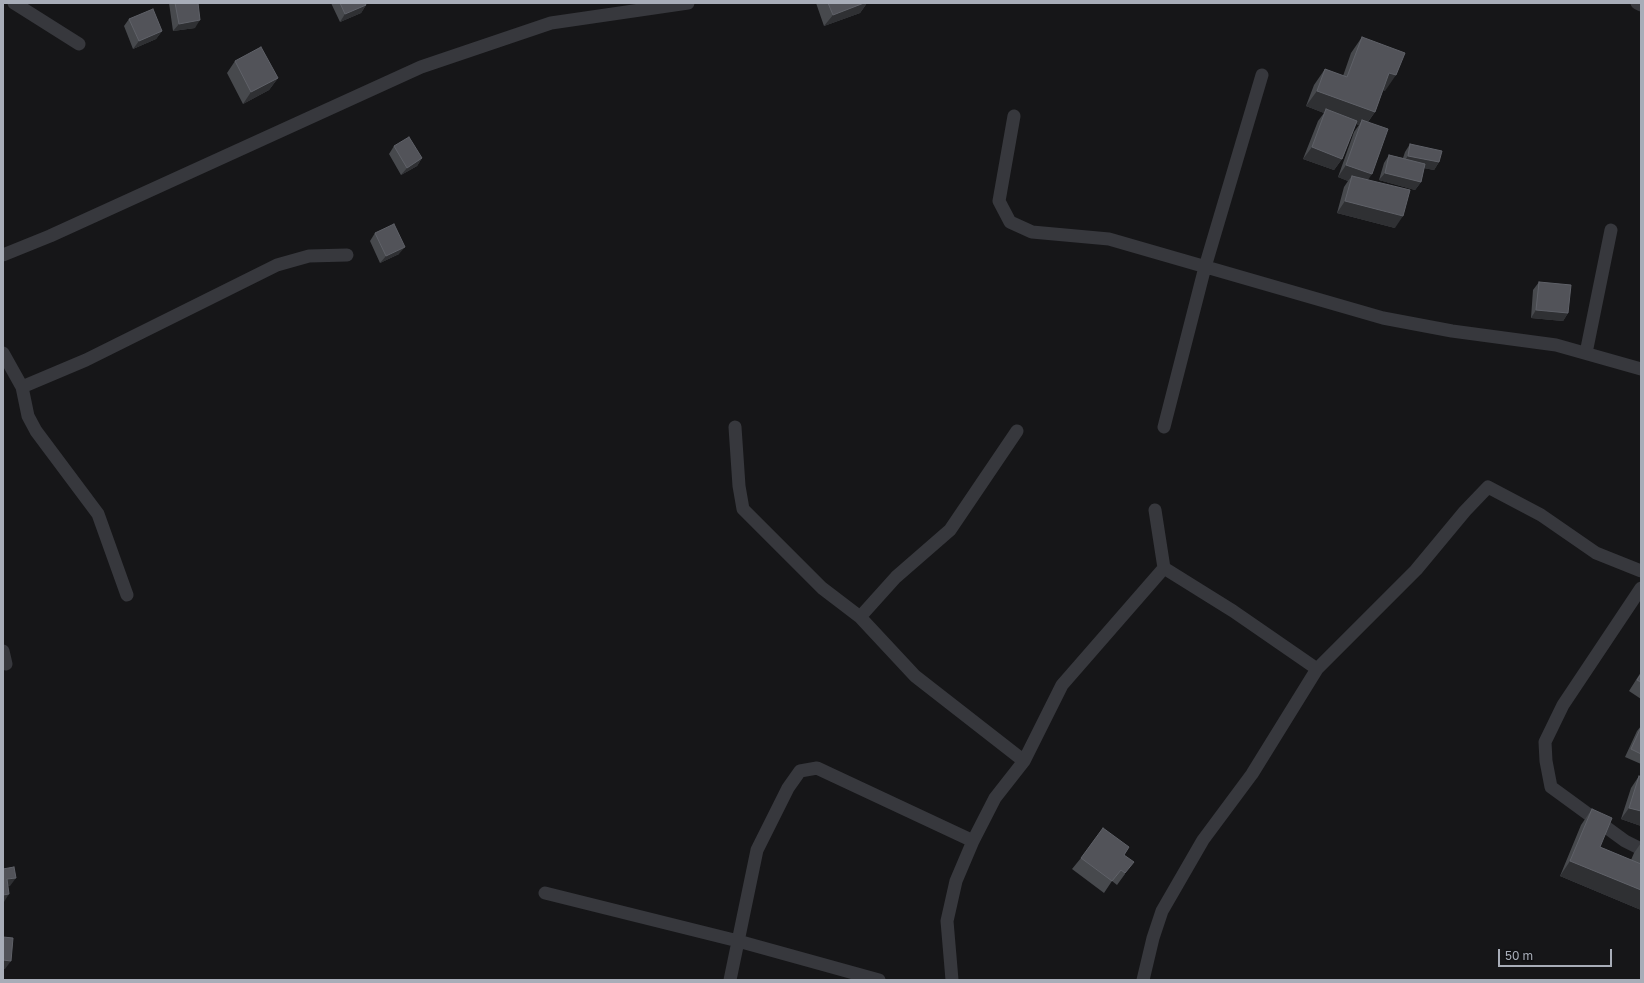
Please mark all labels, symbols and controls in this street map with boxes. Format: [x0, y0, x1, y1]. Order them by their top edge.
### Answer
scale bar [1500, 941, 1614, 967]
text: 50 m [1505, 948, 1533, 963]

